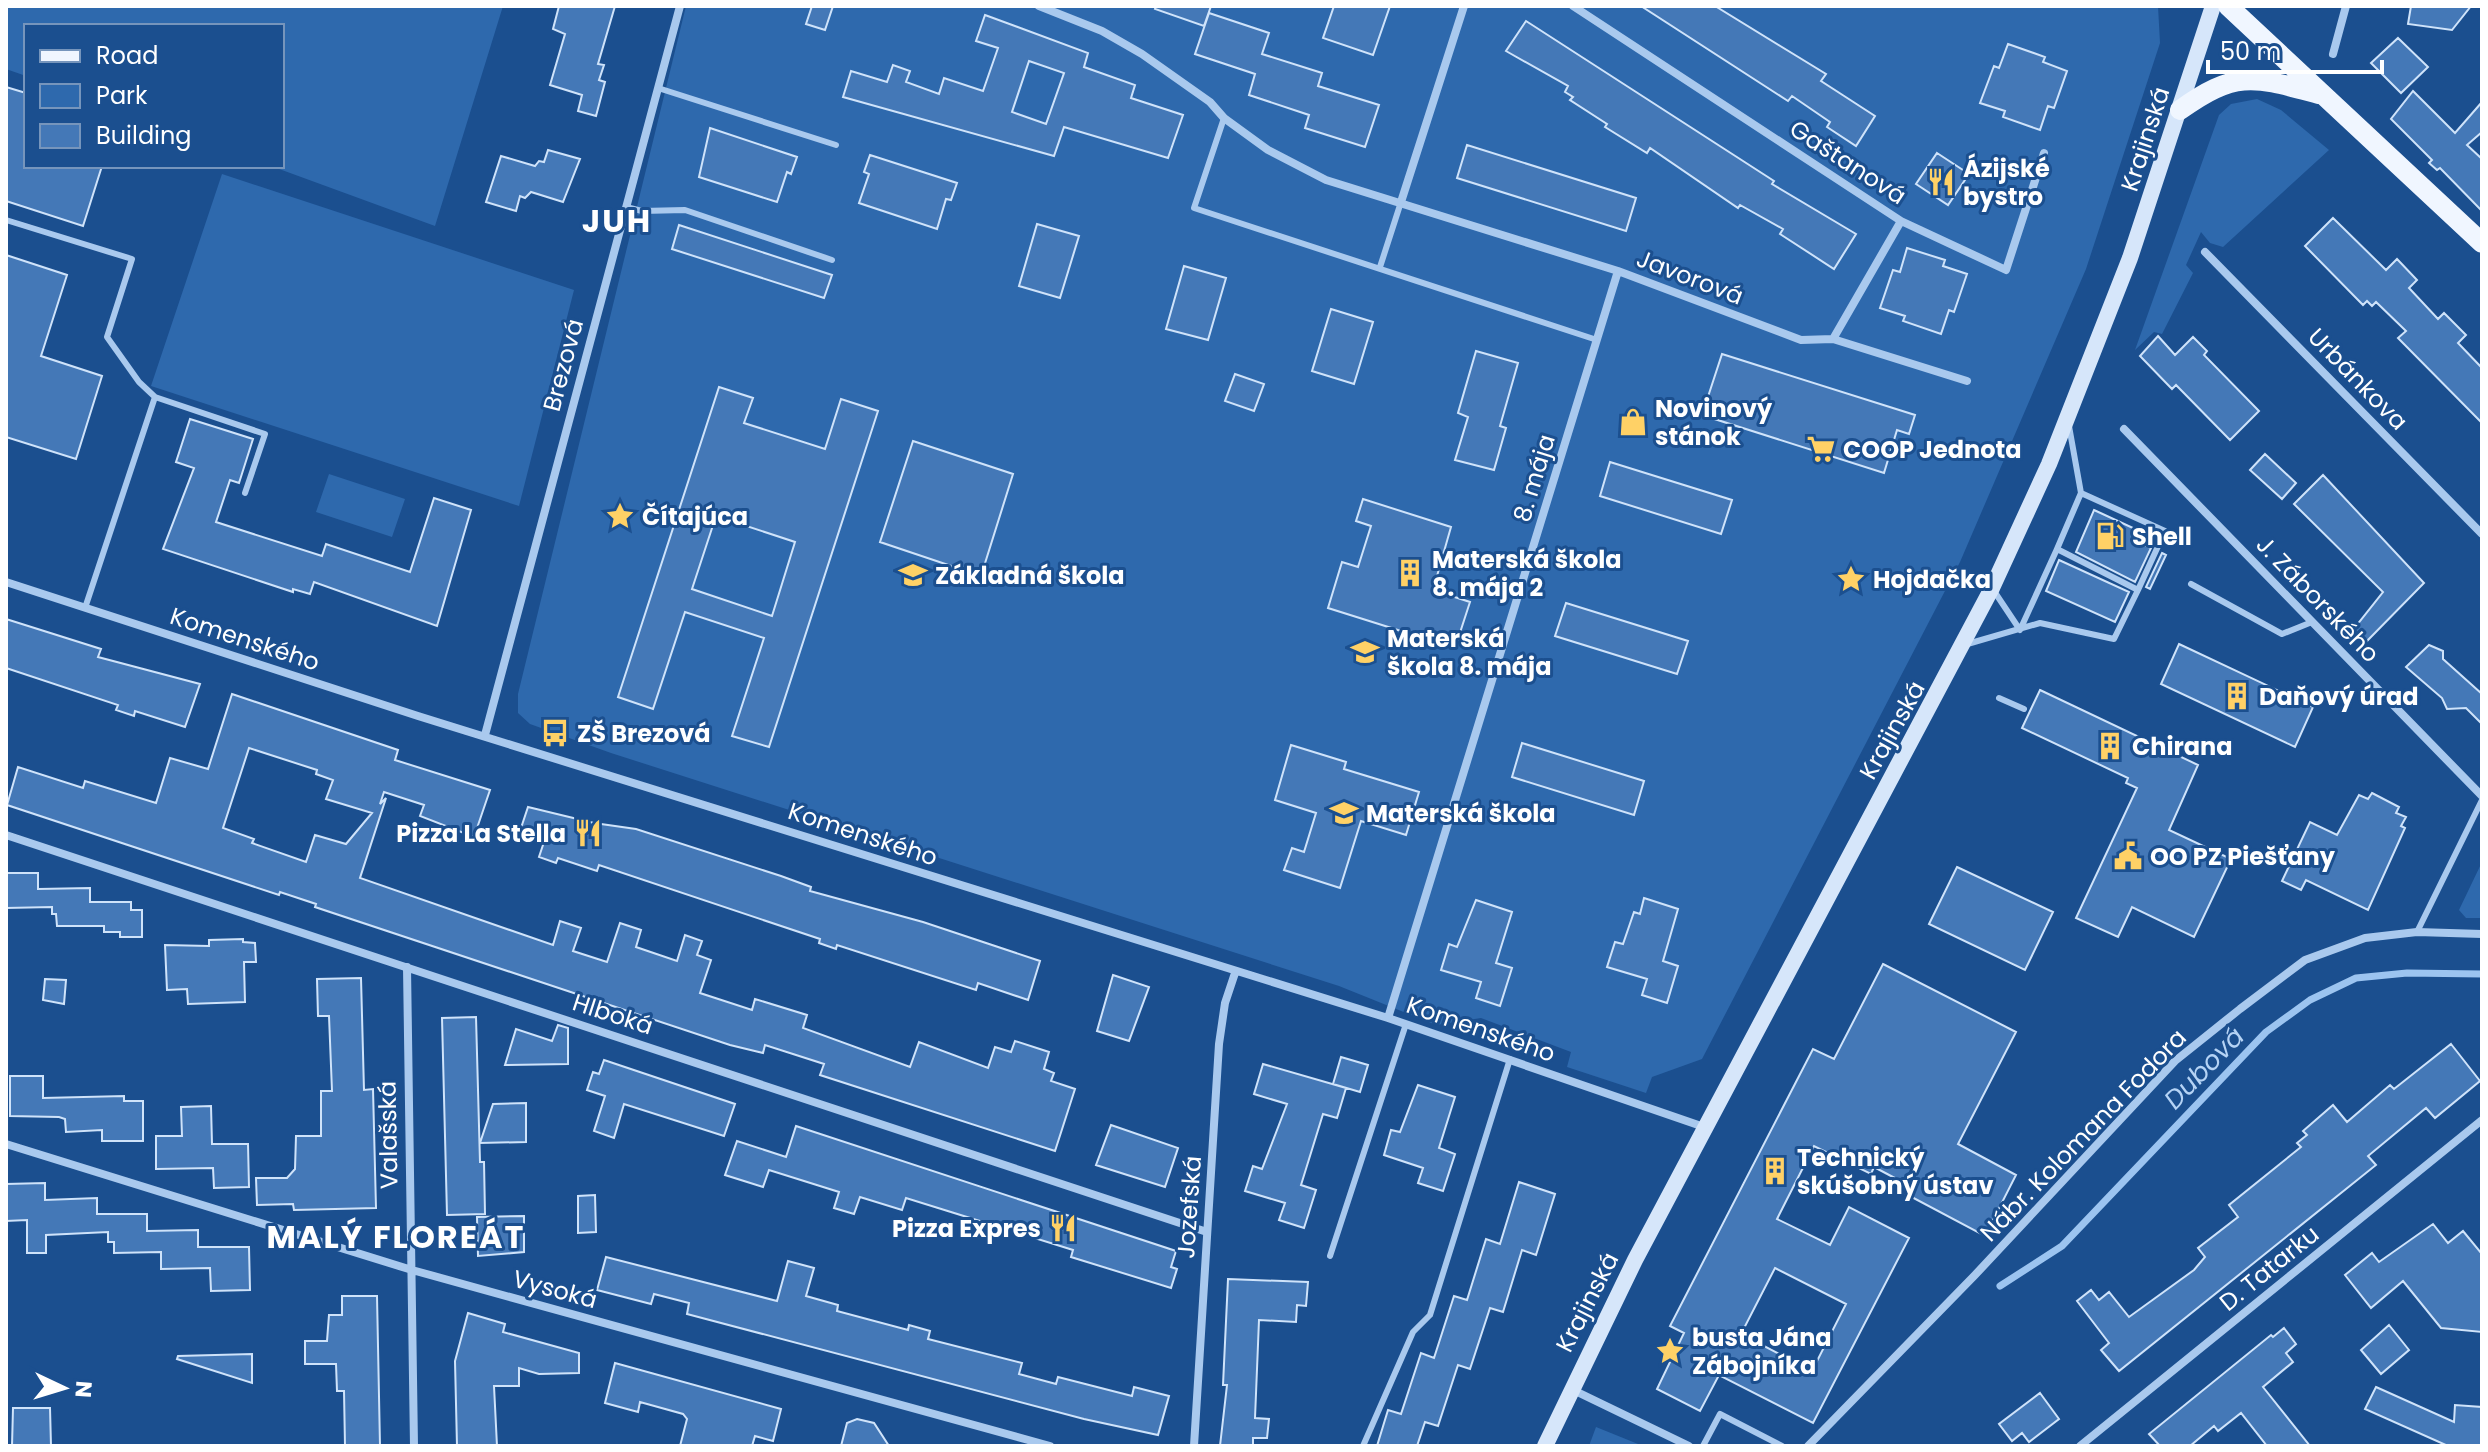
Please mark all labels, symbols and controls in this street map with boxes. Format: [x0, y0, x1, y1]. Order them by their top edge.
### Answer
legend [24, 24, 284, 168]
scale bar [2208, 24, 2382, 74]
text: 50 m [2220, 35, 2281, 68]
text: Road [96, 39, 158, 72]
text: Park [96, 79, 148, 112]
street label: Krajinská [2113, 83, 2177, 195]
street label: Gaštanová [1783, 112, 1913, 212]
text: Building [96, 119, 192, 152]
place label: Ázijské bystro [1963, 152, 2050, 213]
restaurant icon: Ázijské bystro [1926, 167, 1956, 197]
district label: JUH [582, 198, 652, 243]
street label: Javorová [1632, 242, 1748, 312]
street label: Brezová [535, 315, 591, 415]
street label: Urbánkova [2301, 321, 2415, 437]
place label: Novinový stánok [1655, 392, 1773, 453]
shop icon: Novinový stánok [1618, 407, 1648, 437]
street label: 8. mája [1505, 430, 1563, 526]
place label: COOP Jednota [1843, 433, 2022, 466]
supermarket icon: COOP Jednota [1806, 434, 1836, 464]
place label: Čítajúca [642, 500, 748, 533]
place icon: Čítajúca [605, 501, 635, 531]
place label: Shell [2132, 520, 2192, 553]
fuel station icon: Shell [2095, 521, 2125, 551]
street label: J. Záborského [2249, 528, 2387, 670]
place label: Materská škola 8. mája 2 [1432, 543, 1622, 604]
building icon: Materská škola 8. mája 2 [1395, 558, 1425, 588]
place label: Základná škola [935, 559, 1125, 592]
school or university icon: Základná škola [898, 560, 928, 590]
place label: Hojdačka [1873, 563, 1991, 596]
place icon: Hojdačka [1836, 564, 1866, 594]
street label: Komenského [166, 599, 324, 679]
place label: Materská škola 8. mája [1387, 622, 1551, 683]
school or university icon: Materská škola 8. mája [1350, 637, 1380, 667]
street label: Krajinská [1851, 675, 1933, 785]
place label: Daňový úrad [2259, 680, 2419, 713]
building icon: Daňový úrad [2222, 681, 2252, 711]
place label: ZŠ Brezová [577, 717, 711, 750]
bus stop icon: ZŠ Brezová [540, 718, 570, 748]
place label: Chirana [2132, 730, 2233, 763]
building icon: Chirana [2095, 731, 2125, 761]
street label: Komenského [784, 794, 942, 874]
place label: Materská škola [1366, 797, 1556, 830]
school or university icon: Materská škola [1329, 798, 1359, 828]
place label: Pizza La Stella [396, 817, 566, 850]
restaurant icon: Pizza La Stella [573, 818, 603, 848]
place label: OO PZ Piešťany [2150, 840, 2336, 873]
public building icon: OO PZ Piešťany [2113, 841, 2143, 871]
street label: Hlboká [569, 986, 657, 1042]
street label: Komenského [1402, 988, 1560, 1070]
water label: Dubová [2156, 1019, 2252, 1117]
street label: Nábr. Kolomana Fodora [1973, 1021, 2193, 1249]
street label: Valašská [371, 1081, 405, 1189]
place label: Technický skúšobný ústav [1797, 1141, 1993, 1202]
street label: Jozefská [1169, 1155, 1209, 1259]
building icon: Technický skúšobný ústav [1760, 1156, 1790, 1186]
place label: Pizza Expres [892, 1212, 1041, 1245]
restaurant icon: Pizza Expres [1048, 1213, 1078, 1243]
district label: MALÝ FLOREÁT [266, 1214, 526, 1259]
street label: D. Tatarku [2212, 1218, 2326, 1318]
street label: Krajinská [1548, 1246, 1626, 1358]
street label: Vysoká [509, 1262, 601, 1316]
place label: busta Jána Zábojníka [1692, 1321, 1832, 1382]
place icon: busta Jána Zábojníka [1655, 1336, 1685, 1366]
north arrow [24, 1348, 104, 1428]
text: N [67, 1380, 99, 1399]

